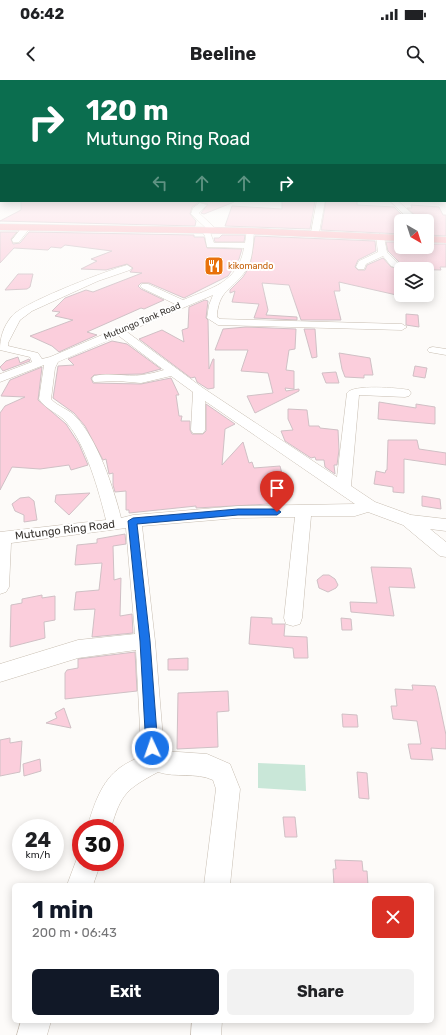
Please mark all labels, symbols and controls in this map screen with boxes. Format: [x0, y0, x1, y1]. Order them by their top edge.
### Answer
text: 06:42 [20, 5, 64, 23]
icon: back [20, 43, 42, 65]
text: Beeline [190, 43, 256, 65]
icon: search [404, 43, 426, 65]
text: 120 m [86, 94, 169, 127]
icon: right [20, 96, 72, 148]
text: Mutungo Ring Road [86, 128, 250, 150]
icon: left [149, 172, 171, 194]
icon: ahead [191, 172, 213, 194]
icon: ahead [233, 172, 255, 194]
icon: right [275, 172, 297, 194]
north arrow [394, 214, 434, 254]
map controls [394, 214, 434, 302]
restaurant icon: kikomando [203, 255, 225, 277]
place label: kikomando [228, 261, 273, 271]
button: layers [394, 262, 434, 302]
street label: Mutungo Tank Road [102, 300, 182, 342]
pin [260, 471, 294, 512]
icon: arrive [266, 477, 288, 499]
street label: Mutungo Ring Road [14, 517, 116, 543]
position arrow [131, 727, 173, 769]
speed limit sign: 30 [72, 819, 124, 871]
text: 24 [25, 828, 51, 852]
text: km/h [26, 849, 50, 861]
text: 1 min [32, 896, 93, 924]
button: close [372, 896, 414, 938]
text: 200 m · 06:43 [32, 925, 117, 940]
button: Exit [32, 969, 219, 1015]
button: Share [227, 969, 414, 1015]

